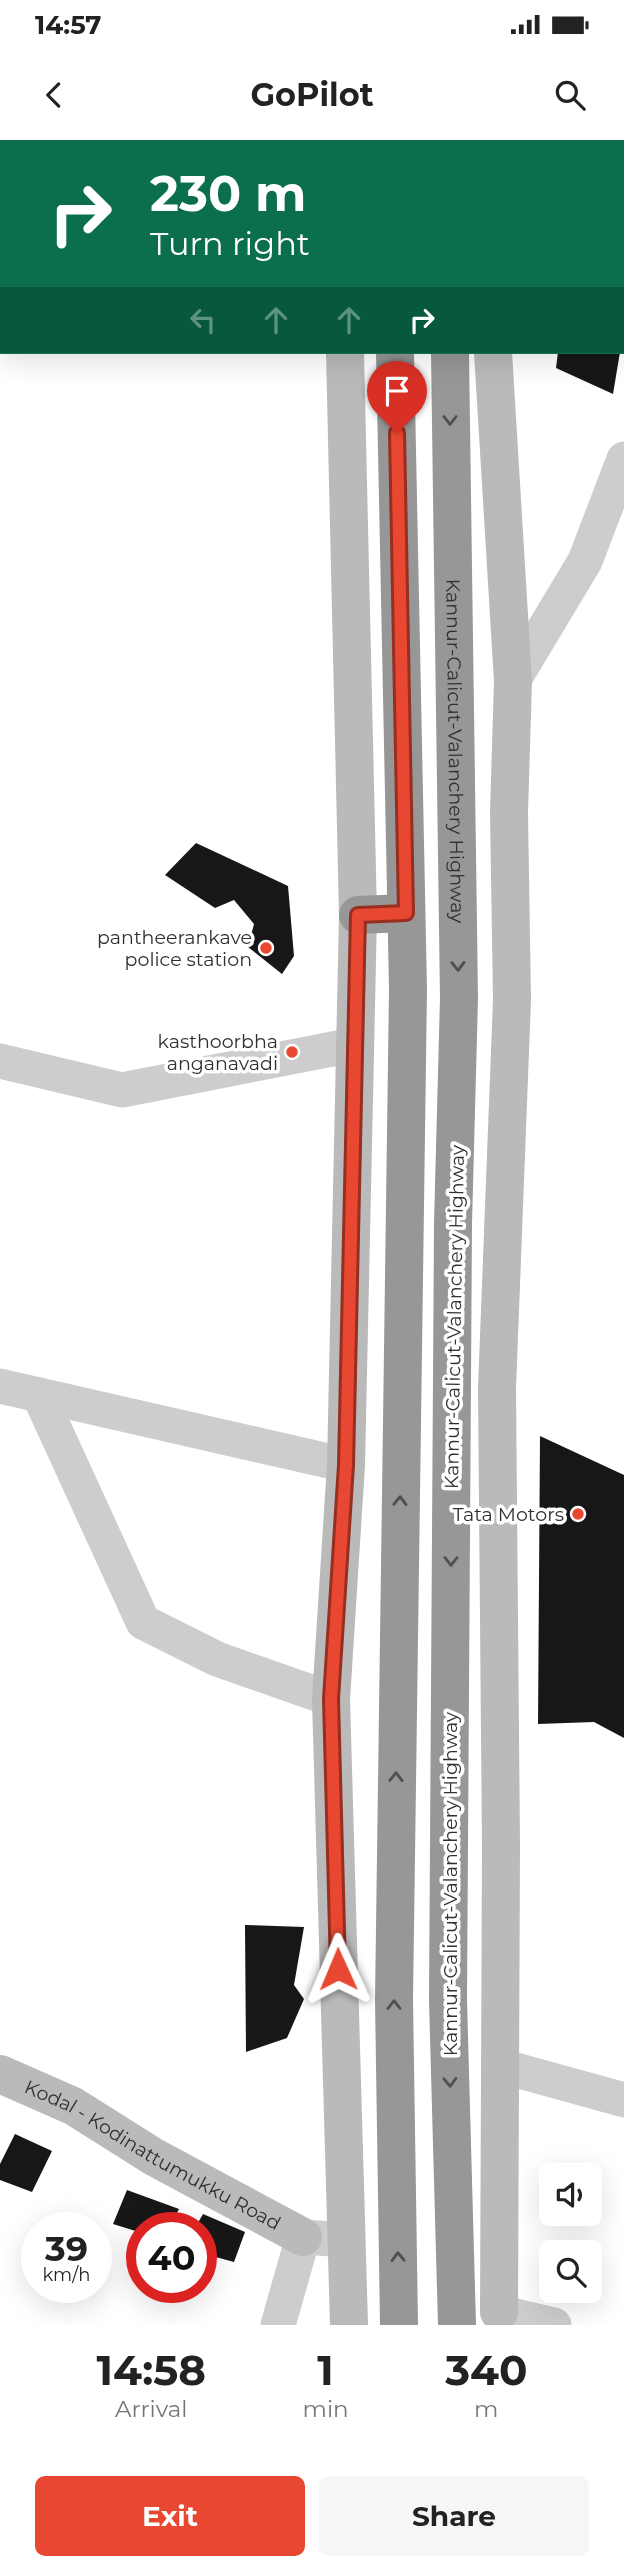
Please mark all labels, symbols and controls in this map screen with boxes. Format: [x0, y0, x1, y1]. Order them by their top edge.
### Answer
text: 14:57 [35, 9, 101, 41]
text: GoPilot [250, 75, 374, 114]
icon: back [35, 76, 73, 114]
icon: search [551, 76, 589, 114]
text: 230 m [150, 164, 306, 223]
icon: right [35, 168, 126, 259]
text: Turn right [150, 224, 310, 263]
icon: left [184, 301, 222, 339]
icon: ahead [257, 301, 295, 339]
icon: ahead [330, 301, 368, 339]
icon: right [403, 301, 441, 339]
pin [367, 361, 427, 433]
icon: arrive [378, 372, 416, 410]
one-way arrow [442, 415, 458, 426]
street label: Kannur-Calicut-Valanchery Highway [441, 579, 469, 924]
place label: pantheerankave police station [97, 926, 252, 971]
marker: pantheerankave police station [258, 940, 274, 956]
one-way arrow [451, 961, 466, 972]
place label: kasthoorbha anganavadi [158, 1030, 278, 1075]
marker: kasthoorbha anganavadi [284, 1044, 300, 1060]
street label: Kannur-Calicut-Valanchery Highway [440, 1144, 469, 1489]
one-way arrow [392, 1495, 408, 1506]
place label: Tata Motors [453, 1503, 564, 1526]
marker: Tata Motors [570, 1506, 586, 1522]
one-way arrow [444, 1556, 459, 1567]
street label: Kannur-Calicut-Valanchery Highway [439, 1711, 462, 2056]
one-way arrow [388, 1772, 404, 1782]
position arrow [301, 1932, 375, 2006]
one-way arrow [386, 1999, 402, 2010]
street label: Kodal - Kodinattumukku Road [21, 2075, 285, 2235]
one-way arrow [442, 2078, 458, 2088]
map controls [539, 2163, 602, 2303]
button: sound [539, 2163, 602, 2226]
speed limit sign: 40 [126, 2212, 217, 2303]
text: 39 [45, 2227, 88, 2270]
button: search [539, 2240, 602, 2303]
one-way arrow [390, 2251, 405, 2262]
text: km/h [42, 2264, 91, 2286]
text: 14:58 [97, 2344, 206, 2396]
text: 1 [317, 2344, 334, 2396]
text: 340 [445, 2344, 527, 2396]
text: Arrival [115, 2395, 188, 2423]
text: min [303, 2395, 349, 2423]
text: m [474, 2395, 499, 2423]
button: Exit [35, 2476, 305, 2556]
button: Share [319, 2476, 589, 2556]

